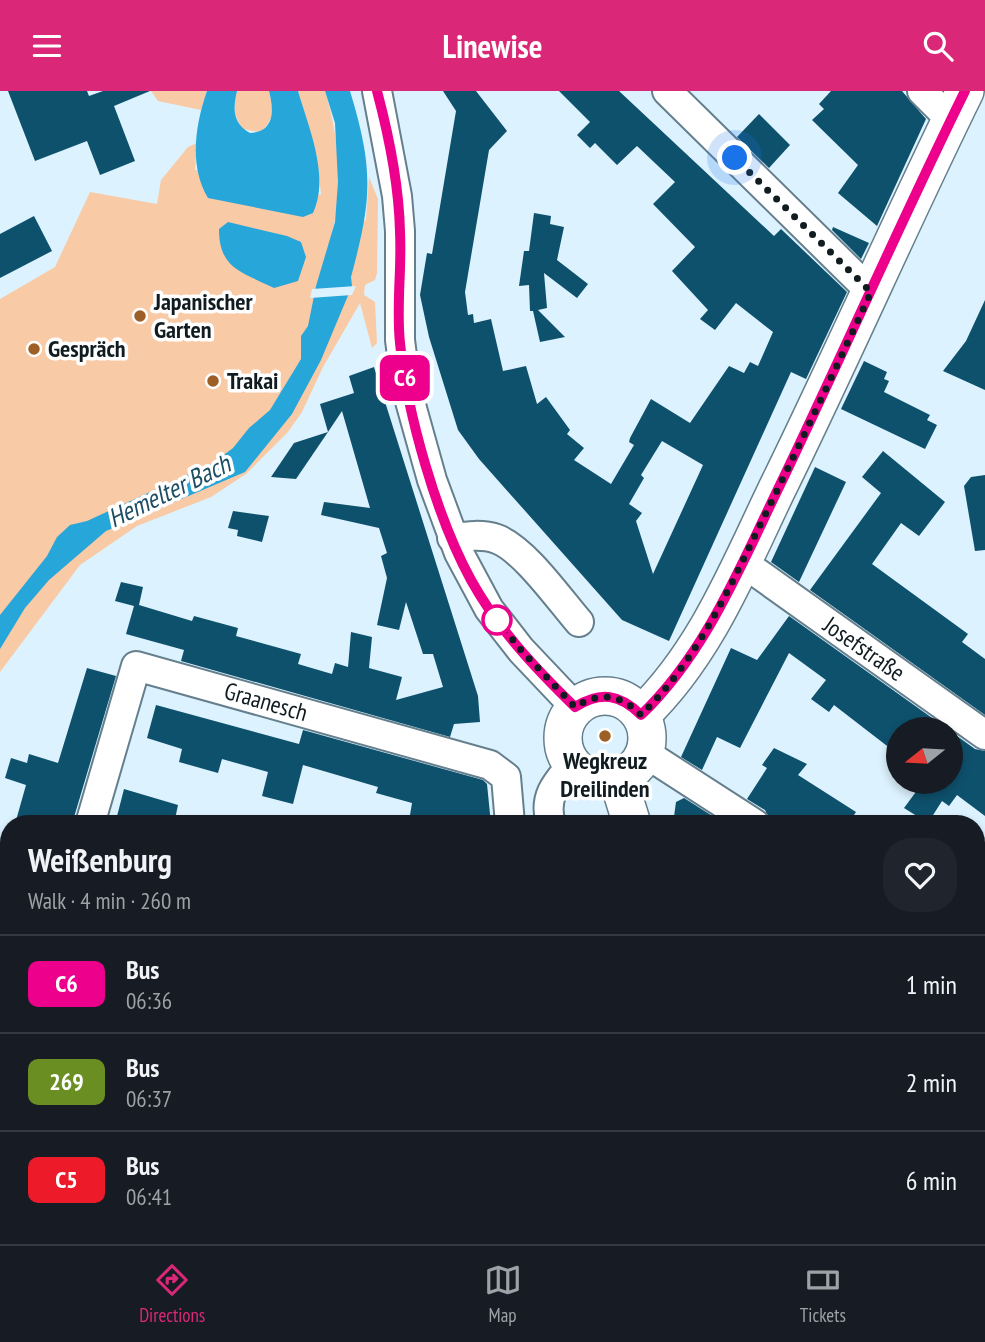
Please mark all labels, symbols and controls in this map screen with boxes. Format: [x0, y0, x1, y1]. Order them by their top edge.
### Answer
text: Linewise [442, 25, 543, 67]
icon: menu [28, 27, 66, 65]
icon: search [919, 27, 957, 65]
your location [717, 140, 752, 175]
place label: Japanischer Garten [153, 286, 254, 345]
marker: Japanischer Garten [132, 308, 148, 324]
place label: Gespräch [48, 333, 126, 364]
marker: Gespräch [26, 341, 42, 357]
line badge: C6 [374, 355, 436, 401]
text: C6 [394, 362, 416, 393]
place label: Trakai [227, 365, 278, 396]
marker: Trakai [205, 373, 221, 389]
water label: Hemelter Bach [102, 446, 237, 534]
unlabelled marker [482, 605, 512, 635]
street label: Josefstraße [817, 609, 911, 688]
street label: Graanesch [221, 675, 311, 728]
north arrow [886, 717, 962, 795]
map controls [886, 717, 963, 794]
marker: Wegkreuz Dreilinden [597, 728, 613, 744]
place label: Wegkreuz Dreilinden [560, 745, 650, 804]
text: Weißenburg [28, 838, 172, 881]
button: heart [883, 838, 957, 912]
text: Walk · 4 min · 260 m [28, 886, 191, 915]
text: Bus [126, 953, 159, 986]
text: C6 [55, 968, 78, 999]
text: 1 min [906, 968, 957, 1001]
text: 06:36 [126, 986, 172, 1015]
text: Bus [126, 1051, 159, 1084]
text: 269 [49, 1066, 84, 1097]
text: 2 min [906, 1066, 957, 1099]
text: 06:37 [126, 1084, 172, 1113]
text: Bus [126, 1149, 159, 1182]
text: C5 [55, 1164, 78, 1195]
text: 6 min [906, 1164, 957, 1197]
text: 06:41 [126, 1182, 172, 1211]
tab: Directions [139, 1261, 205, 1327]
tab: Map [484, 1261, 522, 1327]
tab: Tickets [800, 1261, 846, 1327]

